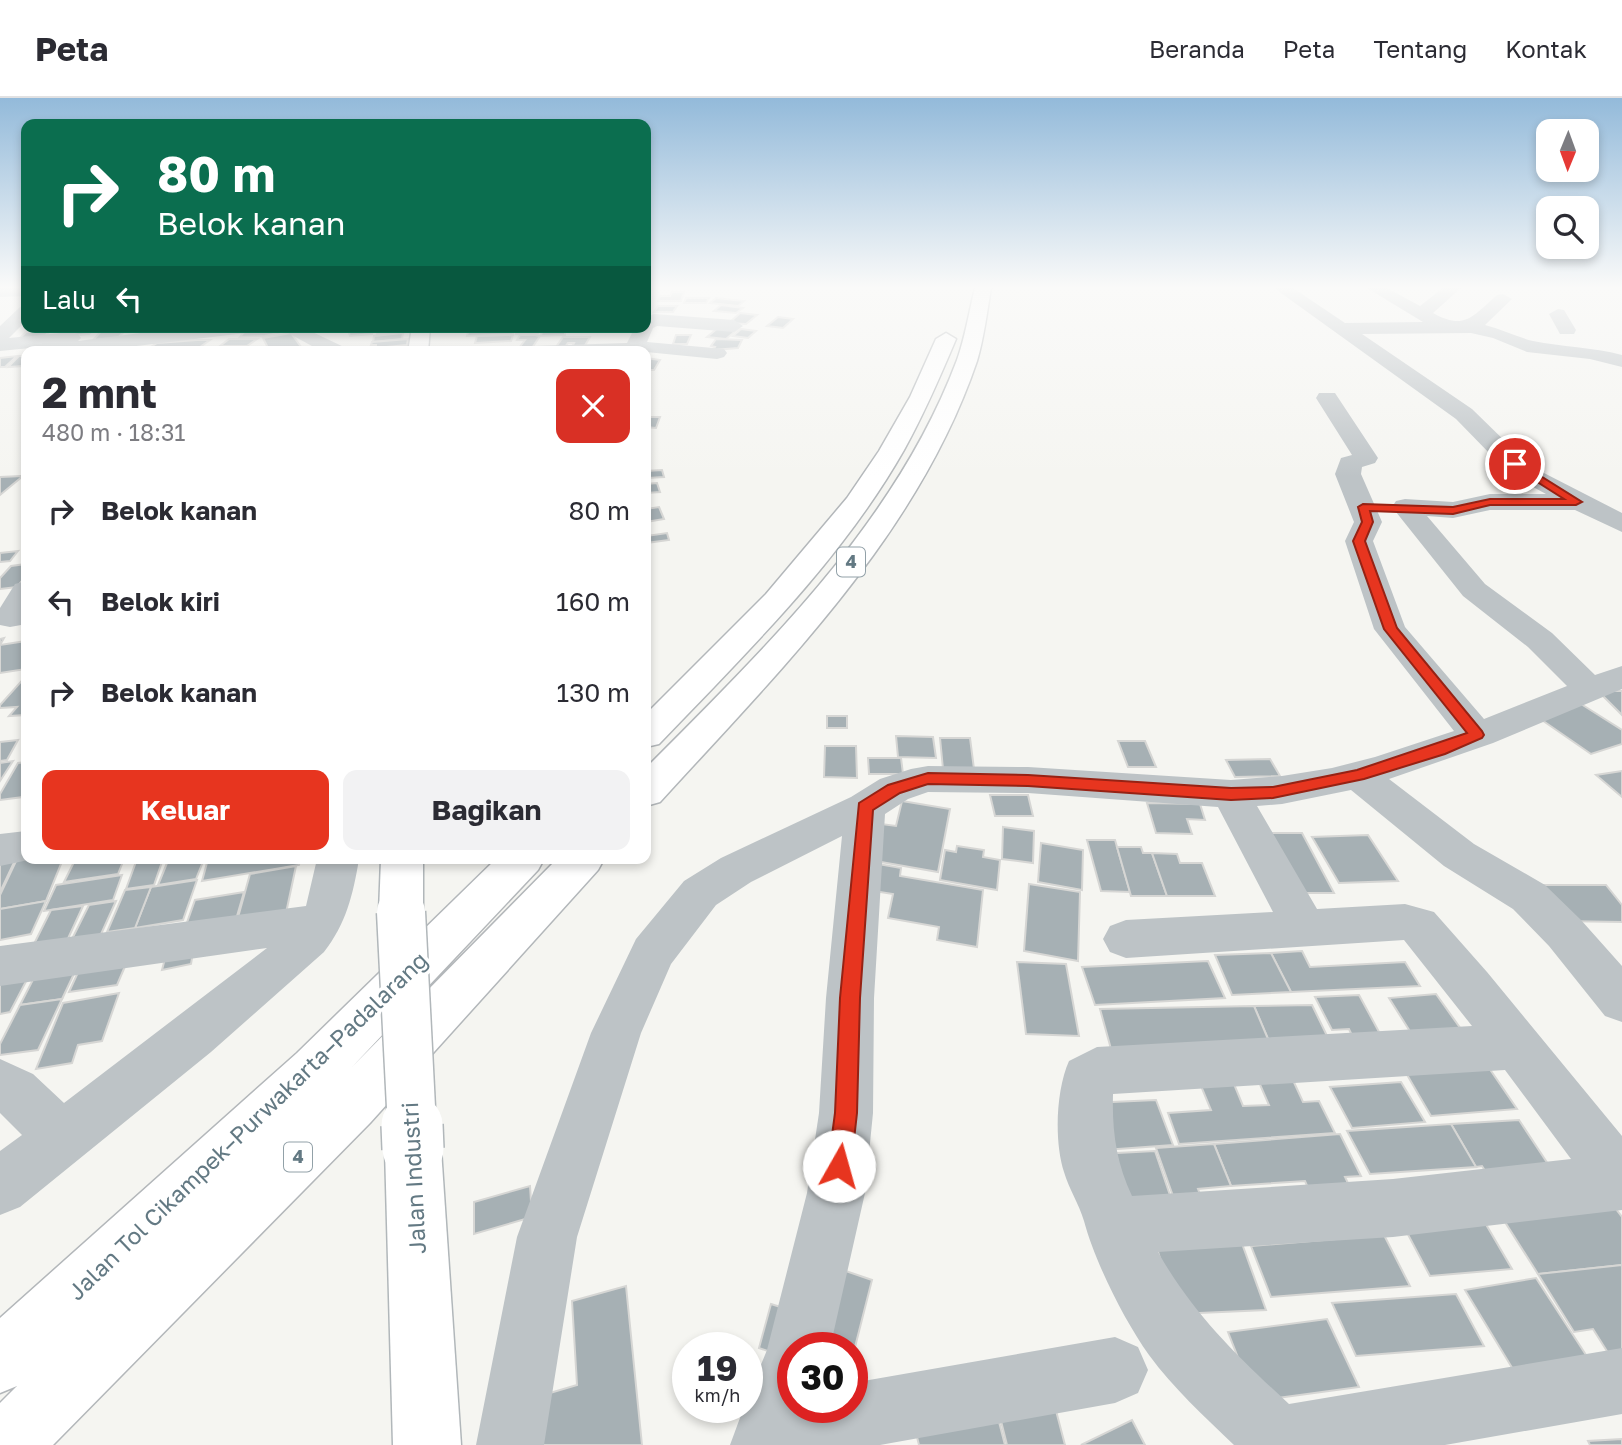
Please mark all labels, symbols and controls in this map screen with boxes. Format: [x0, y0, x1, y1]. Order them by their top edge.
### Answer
text: Peta [35, 29, 108, 68]
text: Beranda [1149, 34, 1245, 63]
text: Peta [1283, 34, 1335, 63]
text: Tentang [1373, 34, 1467, 63]
text: Kontak [1505, 34, 1587, 63]
north arrow [1536, 119, 1600, 182]
map controls [1536, 119, 1599, 259]
text: 80 m [157, 144, 275, 203]
icon: right [42, 147, 133, 238]
button: search [1536, 196, 1599, 259]
text: Belok kanan [157, 204, 345, 242]
icon: left [110, 280, 148, 318]
text: Lalu [42, 284, 96, 315]
text: 2 mnt [42, 367, 157, 417]
button: close [556, 369, 630, 443]
text: 480 m · 18:31 [42, 418, 186, 446]
pin [1485, 434, 1545, 494]
icon: arrive [1496, 445, 1534, 483]
icon: right [42, 492, 80, 530]
text: Belok kanan [101, 495, 257, 526]
text: 80 m [569, 495, 630, 526]
road number: 4 [837, 548, 865, 576]
icon: left [42, 583, 80, 621]
text: Belok kiri [101, 586, 220, 617]
text: 160 m [556, 586, 630, 617]
icon: right [42, 674, 80, 712]
text: Belok kanan [101, 677, 257, 708]
text: 130 m [557, 677, 630, 708]
button: Keluar [42, 770, 329, 850]
button: Bagikan [343, 770, 630, 850]
street label: Jalan Tol Cikampek–Purwakarta–Padalarang [62, 945, 433, 1305]
street label: Jalan Industri [395, 1101, 431, 1255]
position arrow [802, 1129, 876, 1203]
road number: 4 [284, 1142, 312, 1172]
speed limit sign: 30 [777, 1332, 868, 1423]
text: 19 [697, 1347, 738, 1389]
text: km/h [695, 1384, 740, 1406]

